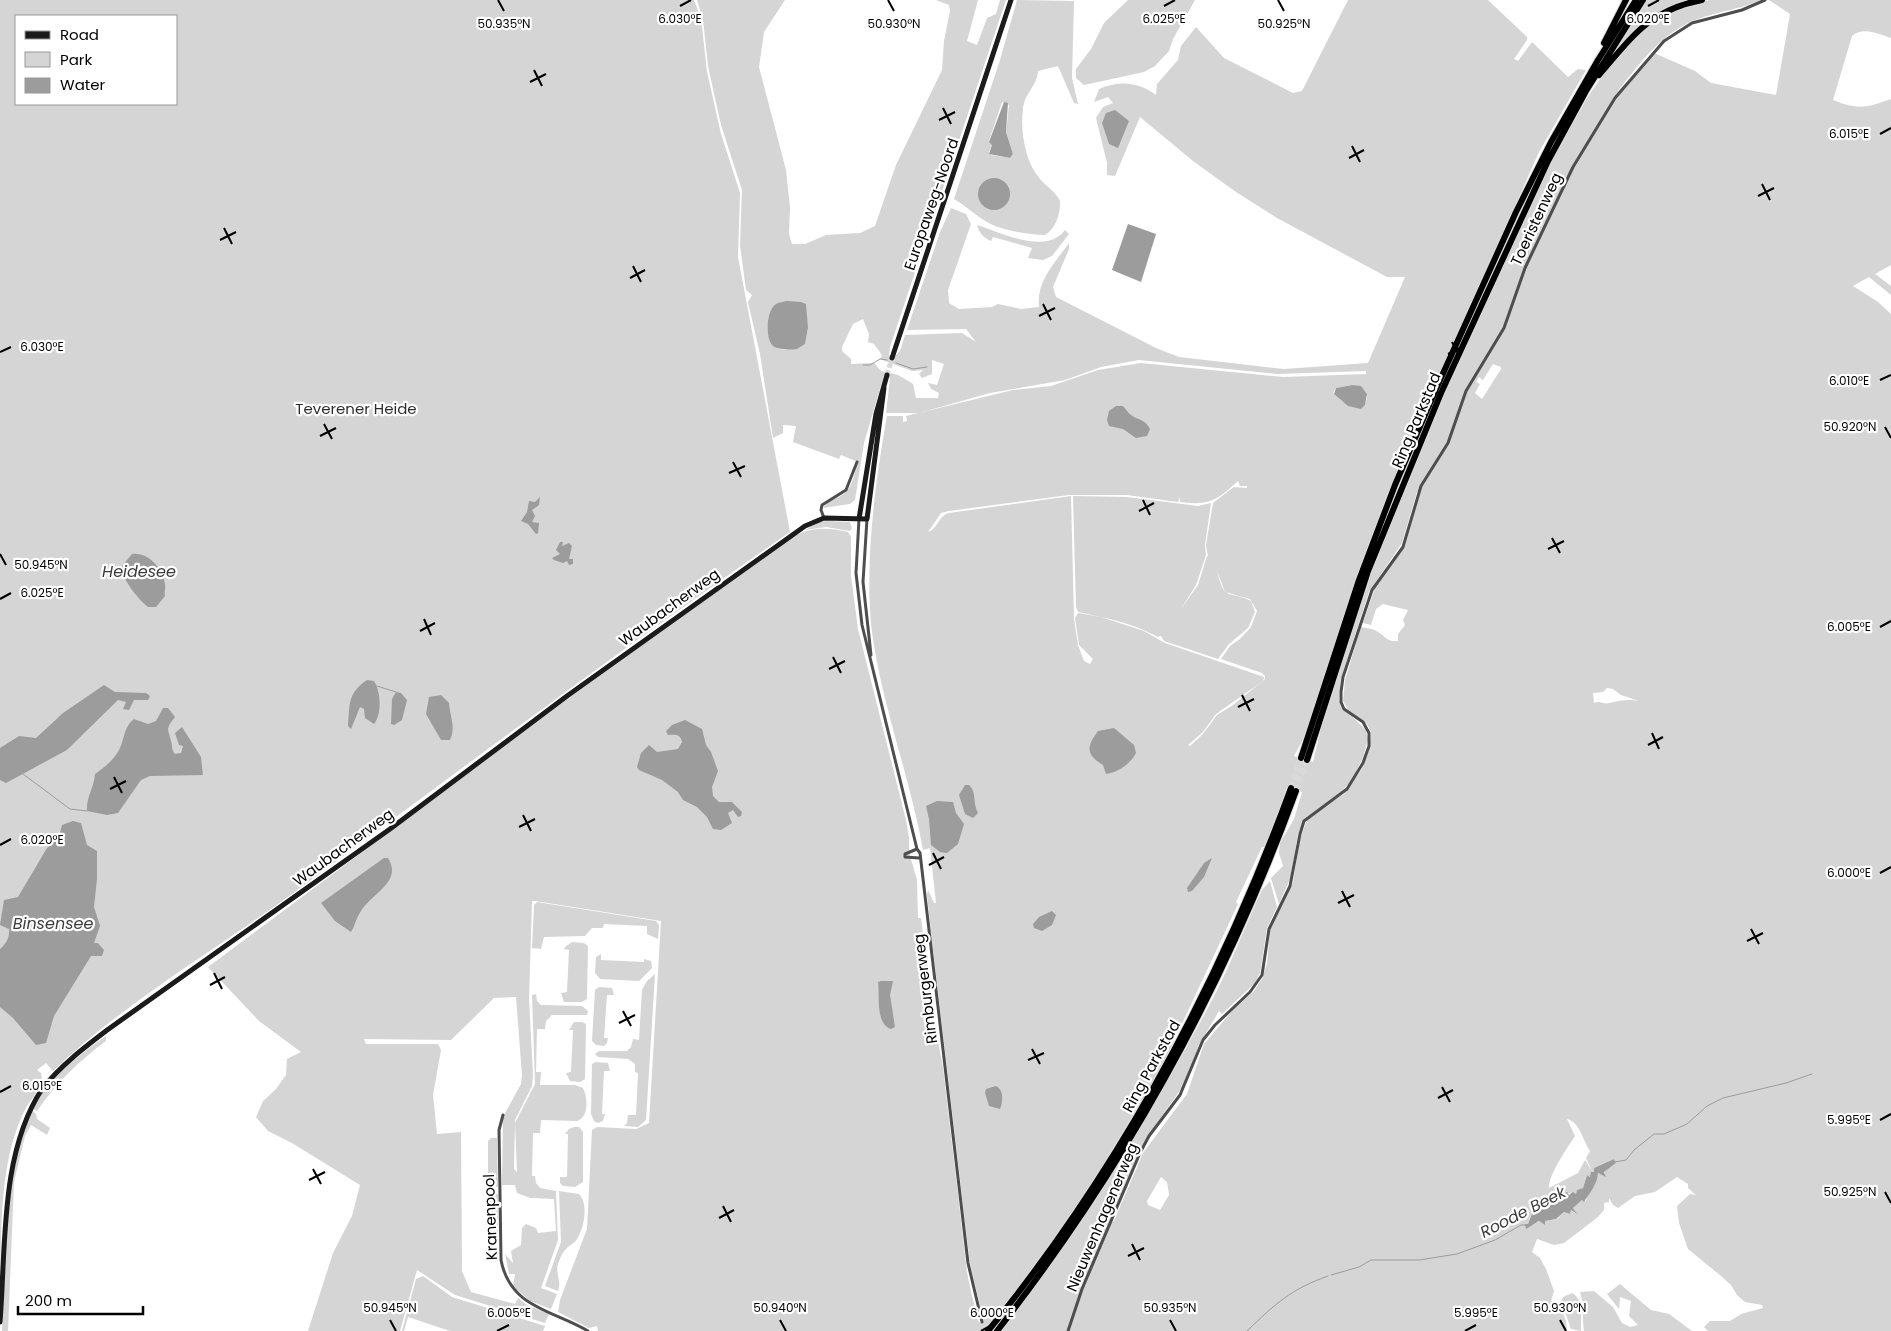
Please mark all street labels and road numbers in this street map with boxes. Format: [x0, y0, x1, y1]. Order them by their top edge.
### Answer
street label: Europaweg-Noord [899, 135, 963, 273]
street label: Toeristenweg [1505, 169, 1567, 269]
street label: Ring Parkstad [1386, 369, 1446, 471]
street label: Waubacherweg [614, 563, 724, 651]
street label: Waubacherweg [288, 803, 398, 891]
street label: Rimburgerweg [908, 933, 942, 1045]
street label: Ring Parkstad [1117, 1016, 1185, 1116]
street label: Nieuwenhagenerweg [1061, 1139, 1143, 1295]
street label: Kranenpool [478, 1174, 502, 1260]

